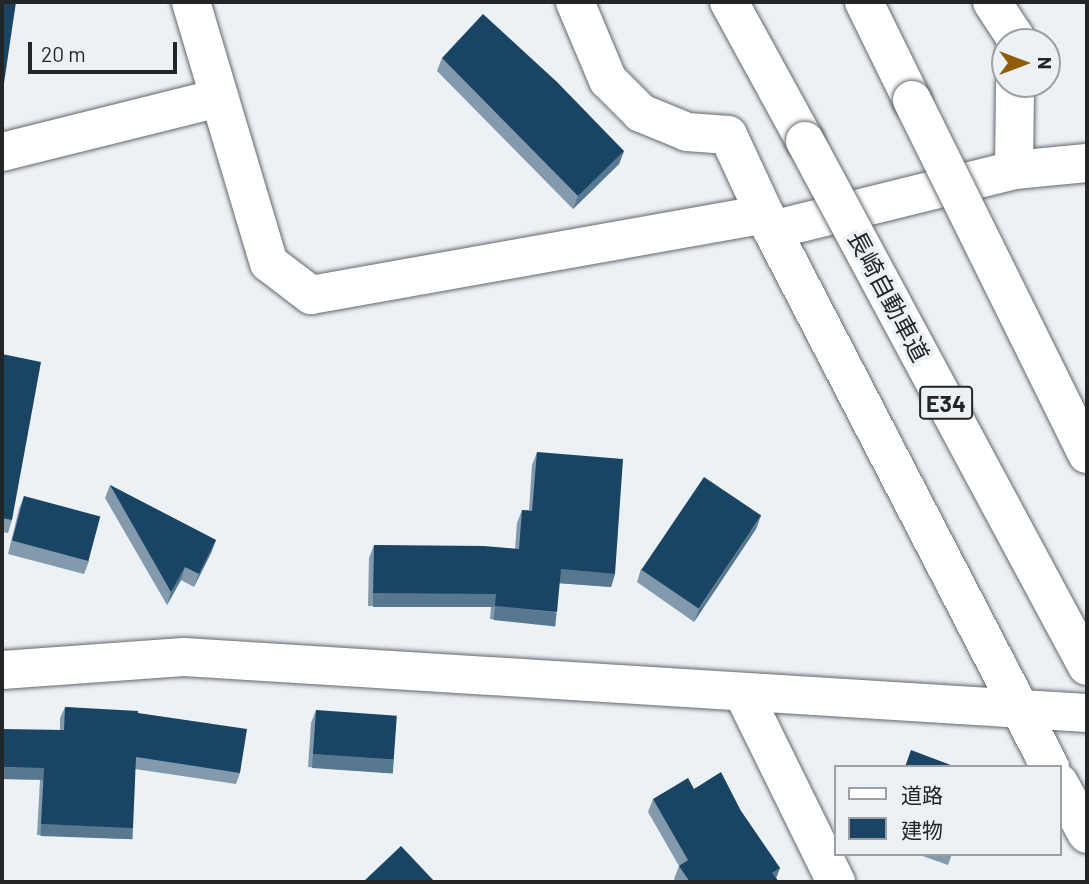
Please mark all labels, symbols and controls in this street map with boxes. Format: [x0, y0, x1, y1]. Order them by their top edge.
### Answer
scale bar [32, 28, 180, 72]
north arrow [991, 28, 1061, 98]
text: 20 m [41, 41, 86, 66]
text: N [1034, 57, 1057, 69]
street label: 長崎自動車道 [842, 226, 936, 366]
road number: E34 [918, 384, 974, 422]
legend [834, 765, 1061, 856]
text: 道路 [901, 782, 943, 807]
text: 建物 [901, 817, 943, 842]

